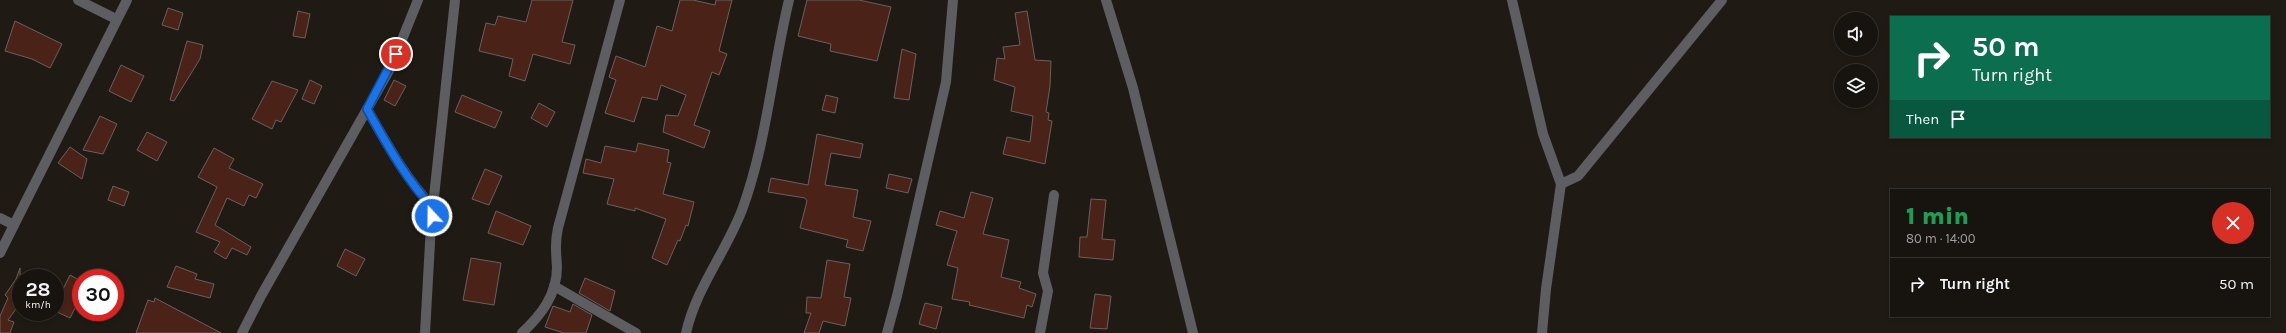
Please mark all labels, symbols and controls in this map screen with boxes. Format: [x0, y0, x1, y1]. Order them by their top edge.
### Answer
map controls [1834, 12, 1878, 108]
button: sound [1834, 12, 1878, 56]
text: 50 m [1972, 30, 2040, 63]
icon: right [1906, 32, 1958, 84]
pin [379, 37, 413, 71]
icon: arrive [385, 43, 407, 65]
button: layers [1834, 64, 1878, 108]
text: Turn right [1972, 64, 2052, 86]
icon: arrive [1947, 108, 1969, 130]
text: Then [1906, 110, 1939, 128]
position arrow [411, 195, 453, 237]
text: 1 min [1906, 202, 1969, 230]
button: close [2212, 202, 2254, 244]
text: 80 m · 14:00 [1906, 231, 1975, 246]
speed limit sign: 30 [72, 269, 124, 321]
icon: right [1906, 273, 1928, 295]
text: Turn right [1940, 275, 2010, 293]
text: 50 m [2219, 275, 2254, 293]
text: 28 [25, 278, 51, 301]
text: km/h [25, 299, 51, 311]

